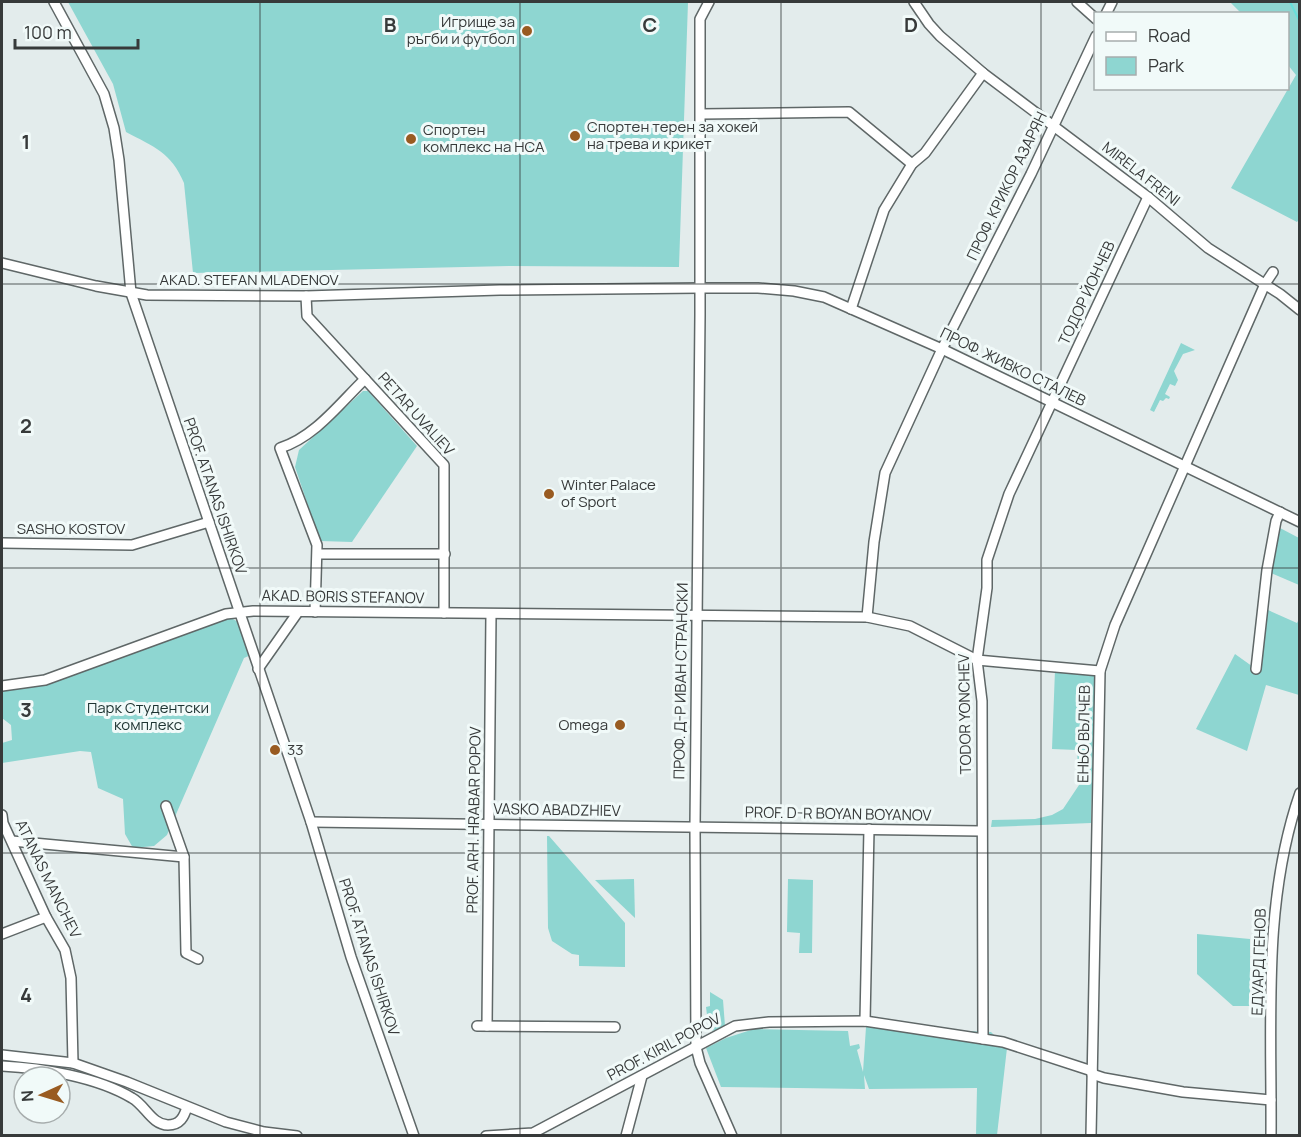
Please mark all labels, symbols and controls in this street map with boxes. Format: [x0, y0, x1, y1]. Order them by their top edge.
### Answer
text: B [384, 11, 397, 38]
place label: Игрище за ръгби и футбол [407, 11, 515, 49]
text: C [643, 11, 657, 38]
text: D [904, 11, 918, 38]
scale bar [15, 12, 138, 50]
legend [1094, 12, 1289, 90]
text: 100 m [24, 20, 72, 44]
text: Road [1148, 23, 1191, 47]
marker: Игрище за ръгби и футбол [520, 24, 534, 38]
text: Park [1148, 53, 1185, 77]
street label: ПРОФ. КРИКОР АЗАРЯН [961, 108, 1052, 264]
place label: Спортен терен за хокей на трева и крикет [587, 116, 758, 154]
place label: Спортен комплекс на НСА [423, 119, 545, 157]
text: 1 [22, 128, 30, 155]
marker: Спортен терен за хокей на трева и крикет [568, 129, 582, 143]
marker: Спортен комплекс на НСА [404, 132, 418, 146]
street label: MIRELA FRENI [1098, 137, 1185, 211]
street label: ТОДОР ЙОНЧЕВ [1053, 237, 1120, 348]
street label: AKAD. STEFAN MLADENOV [159, 269, 339, 290]
street label: ПРОФ. ЖИВКО СТАЛЕВ [937, 322, 1090, 411]
street label: PETAR UVALIEV [373, 368, 459, 460]
text: 2 [20, 412, 32, 439]
street label: PROF. ATANAS ISHIRKOV [179, 415, 252, 577]
place label: Winter Palace of Sport [561, 474, 656, 512]
marker: Winter Palace of Sport [542, 487, 556, 501]
street label: SASHO KOSTOV [17, 518, 125, 539]
street label: ПРОФ. Д-Р ИВАН СТРАНСКИ [668, 582, 693, 780]
street label: AKAD. BORIS STEFANOV [262, 585, 425, 608]
street label: TODOR YONCHEV [953, 654, 976, 775]
street label: ЕНЬО ВЪЛЧЕВ [1072, 685, 1095, 783]
text: 3 [20, 696, 32, 723]
park label: Парк Студентски комплекс [87, 697, 209, 735]
place label: Omega [558, 714, 608, 735]
marker: Omega [613, 718, 627, 732]
street label: PROF. ARH. HRABAR POPOV [461, 726, 486, 914]
place label: 33 [287, 739, 304, 760]
marker: 33 [268, 743, 282, 757]
street label: VASKO ABADZHIEV [493, 798, 621, 821]
street label: PROF. D-R BOYAN BOYANOV [745, 801, 931, 826]
street label: ATANAS MANCHEV [11, 816, 86, 942]
street label: PROF. ATANAS ISHIRKOV [334, 875, 405, 1038]
street label: ЕДУАРД ГЕНОВ [1246, 908, 1271, 1016]
text: 4 [20, 981, 32, 1008]
street label: PROF. KIRIL POPOV [603, 1008, 724, 1085]
north arrow [12, 1065, 72, 1125]
text: N [16, 1090, 38, 1103]

